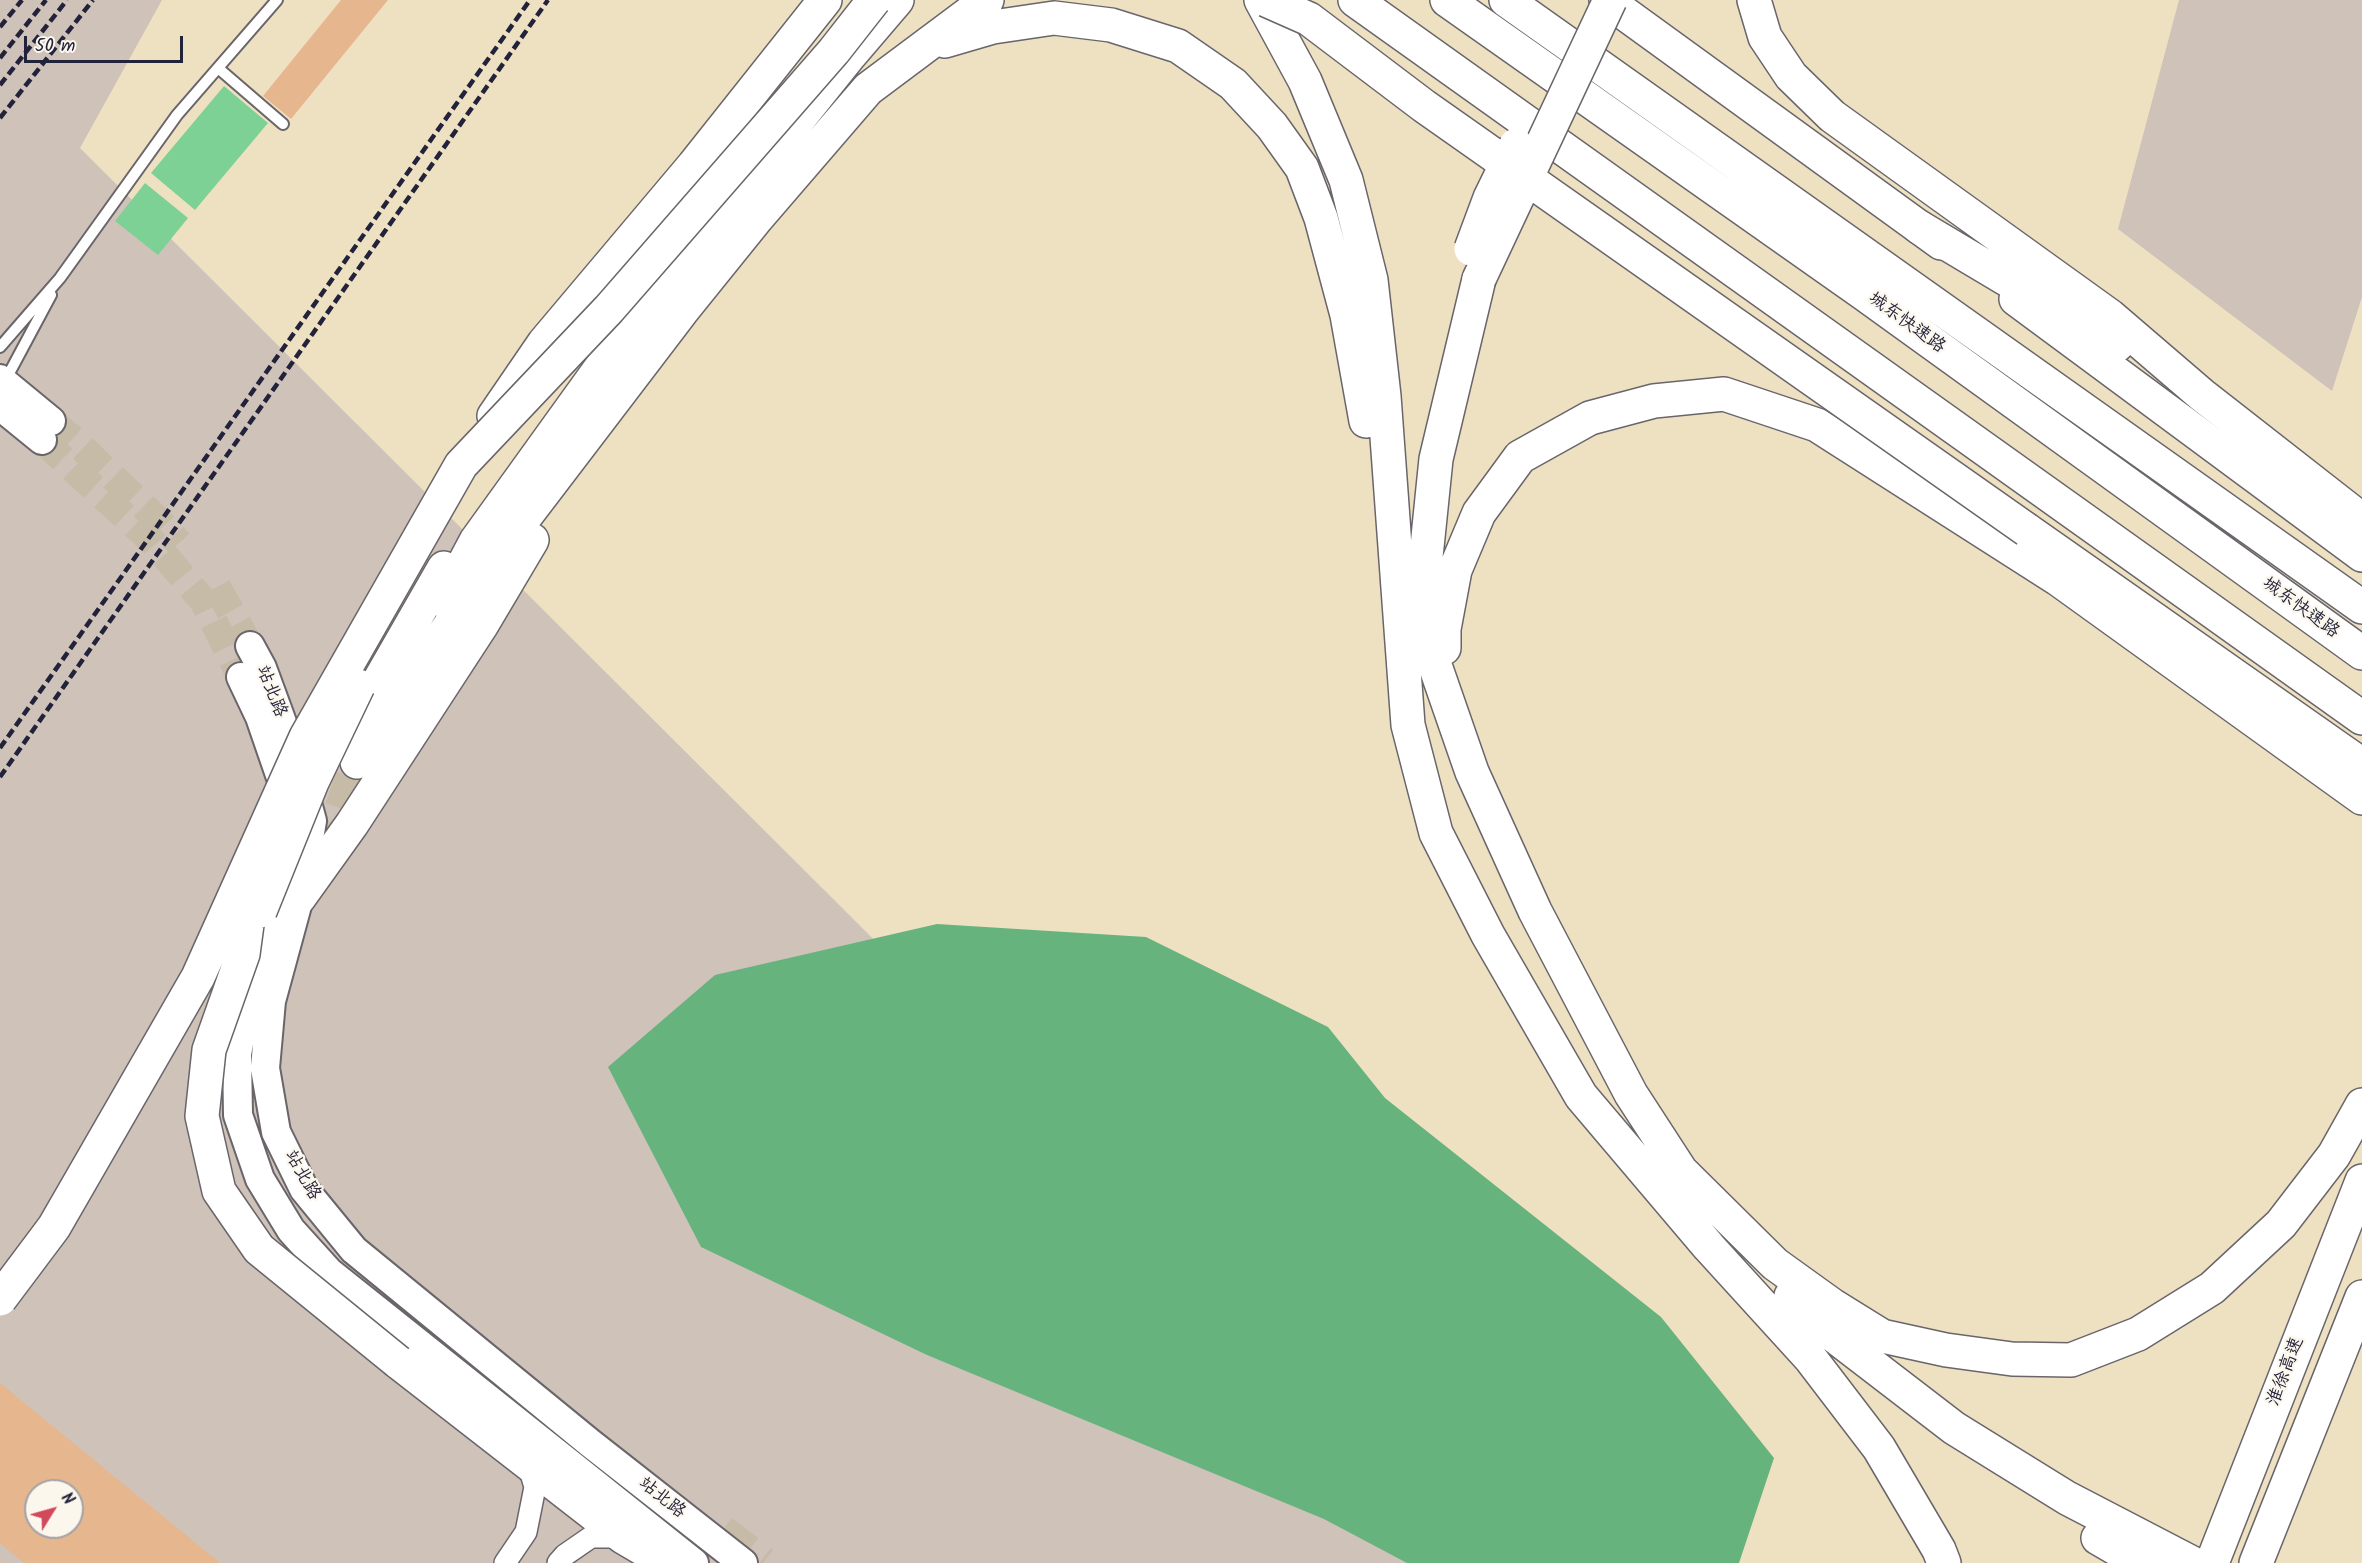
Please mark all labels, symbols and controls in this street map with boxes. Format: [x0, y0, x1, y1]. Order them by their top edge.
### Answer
scale bar [27, 24, 186, 62]
text: 50 m [35, 32, 75, 61]
street label: 城东快速路 [1863, 289, 1949, 359]
street label: 城东快速路 [2257, 574, 2343, 644]
street label: 站北路 [250, 663, 290, 721]
street label: 站北路 [278, 1147, 324, 1205]
street label: 淮徐高速 [2264, 1335, 2310, 1409]
street label: 站北路 [633, 1474, 689, 1524]
north arrow [24, 1479, 84, 1539]
text: N [54, 1488, 80, 1511]

